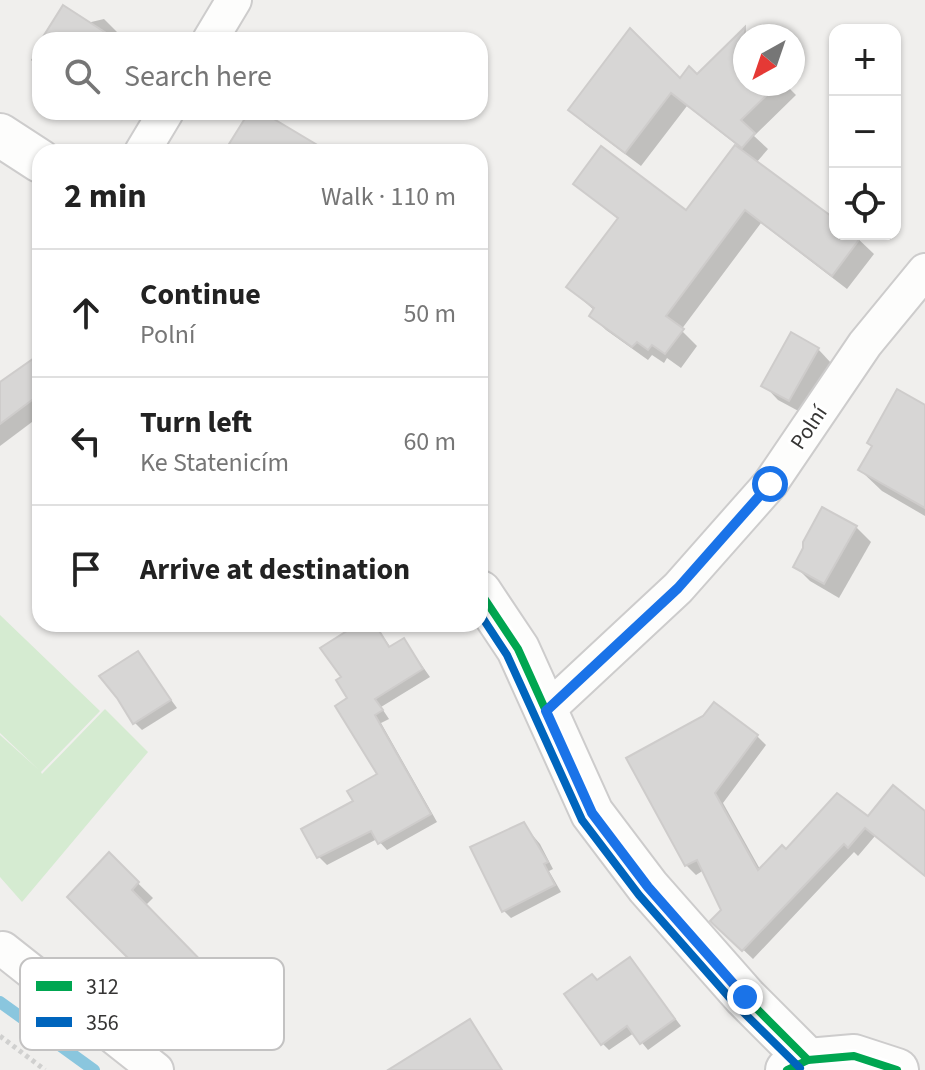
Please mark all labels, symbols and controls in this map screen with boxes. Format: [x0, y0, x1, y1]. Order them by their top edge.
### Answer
north arrow [733, 24, 805, 96]
map controls [829, 24, 901, 240]
button: + [829, 24, 901, 96]
search box [32, 32, 488, 120]
icon: search [60, 54, 104, 98]
text: Search here [124, 55, 272, 98]
button: − [829, 96, 901, 168]
button: locate [829, 168, 901, 240]
text: 2 min [64, 172, 147, 221]
text: Walk · 110 m [321, 178, 456, 215]
text: Continue [140, 273, 261, 316]
icon: ahead [64, 291, 108, 335]
text: 50 m [403, 295, 456, 332]
text: Polní [140, 316, 195, 353]
street label: Polní [782, 399, 836, 456]
text: Turn left [140, 401, 252, 444]
icon: left [64, 419, 108, 463]
text: 60 m [403, 423, 456, 460]
text: Ke Statenicím [140, 444, 289, 481]
route start [752, 466, 788, 502]
icon: arrive [64, 547, 108, 591]
text: Arrive at destination [140, 548, 410, 591]
legend [20, 958, 284, 1050]
text: 312 [86, 971, 119, 1003]
route end [727, 979, 763, 1015]
text: 356 [86, 1007, 119, 1039]

